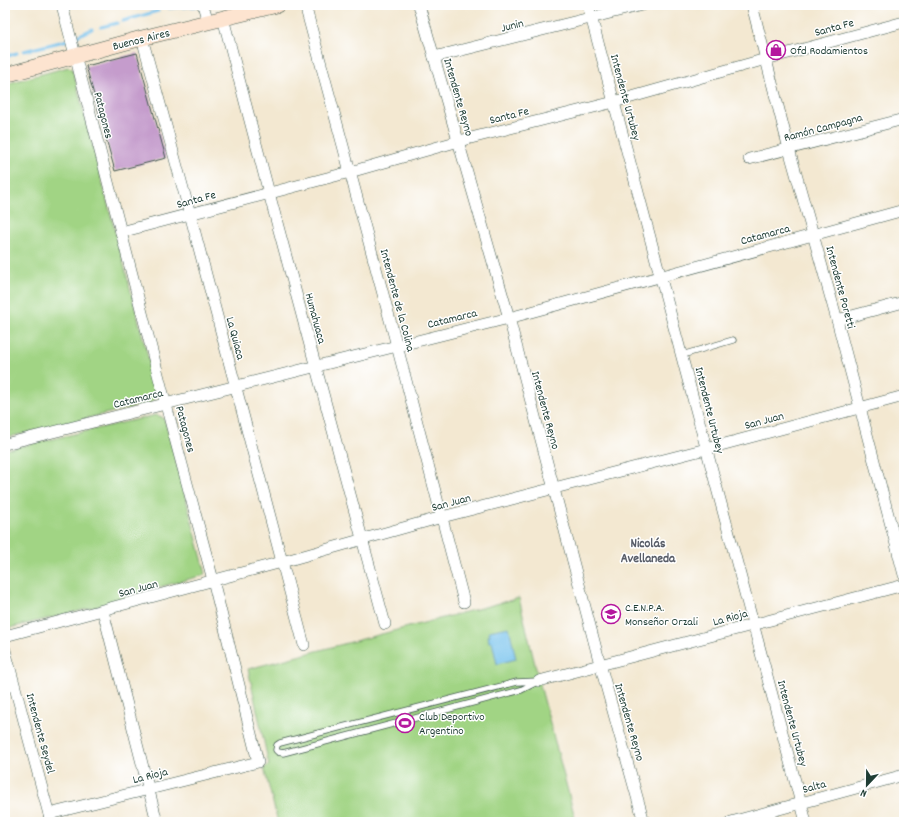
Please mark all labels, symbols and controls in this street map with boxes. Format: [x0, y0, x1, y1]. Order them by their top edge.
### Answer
street label: Junin [499, 15, 526, 37]
street label: Santa Fe [813, 15, 856, 42]
street label: Buenos Aires [111, 25, 172, 56]
shop icon: Ofd Rodamientos [765, 39, 787, 61]
place label: Ofd Rodamientos [790, 43, 868, 60]
street label: Intendente Urtubey [605, 52, 645, 143]
street label: Intendente Reyno [438, 56, 477, 138]
street label: Patagones [89, 90, 117, 141]
street label: Santa Fe [488, 103, 531, 130]
street label: Ramón Campagna [782, 110, 865, 147]
street label: Santa Fe [175, 187, 218, 214]
street label: Catamarca [739, 221, 792, 250]
street label: Intendente Poretti [820, 244, 859, 331]
street label: Intendente de la Colina [375, 247, 419, 354]
street label: Humahuaca [300, 291, 330, 346]
street label: Catamarca [426, 305, 479, 334]
street label: La Quiaca [221, 315, 249, 362]
street label: Intendente Urtubey [690, 365, 728, 457]
street label: Intendente Reyno [526, 369, 563, 451]
street label: Catamarca [112, 385, 165, 414]
street label: Patagones [170, 404, 199, 455]
street label: San Juan [743, 408, 786, 435]
street label: San Juan [430, 490, 473, 517]
district label: Nicolás Avellaneda [621, 535, 676, 569]
street label: San Juan [117, 576, 160, 603]
place label: C.E.N.P.A. Monseñor Orzali [625, 600, 698, 631]
school or university icon: C.E.N.P.A. Monseñor Orzali [600, 603, 622, 625]
street label: La Rioja [711, 606, 750, 631]
street label: Intendente Urtubey [772, 678, 812, 769]
street label: Intendente Reyno [609, 681, 648, 763]
street label: Intendente Seydel [21, 691, 58, 776]
place label: Club Deportivo Argentino [419, 709, 485, 740]
sports icon: Club Deportivo Argentino [394, 712, 416, 734]
street label: La Rioja [131, 764, 170, 789]
north arrow [847, 765, 887, 805]
street label: Salta [801, 776, 828, 799]
text: N [858, 784, 870, 801]

